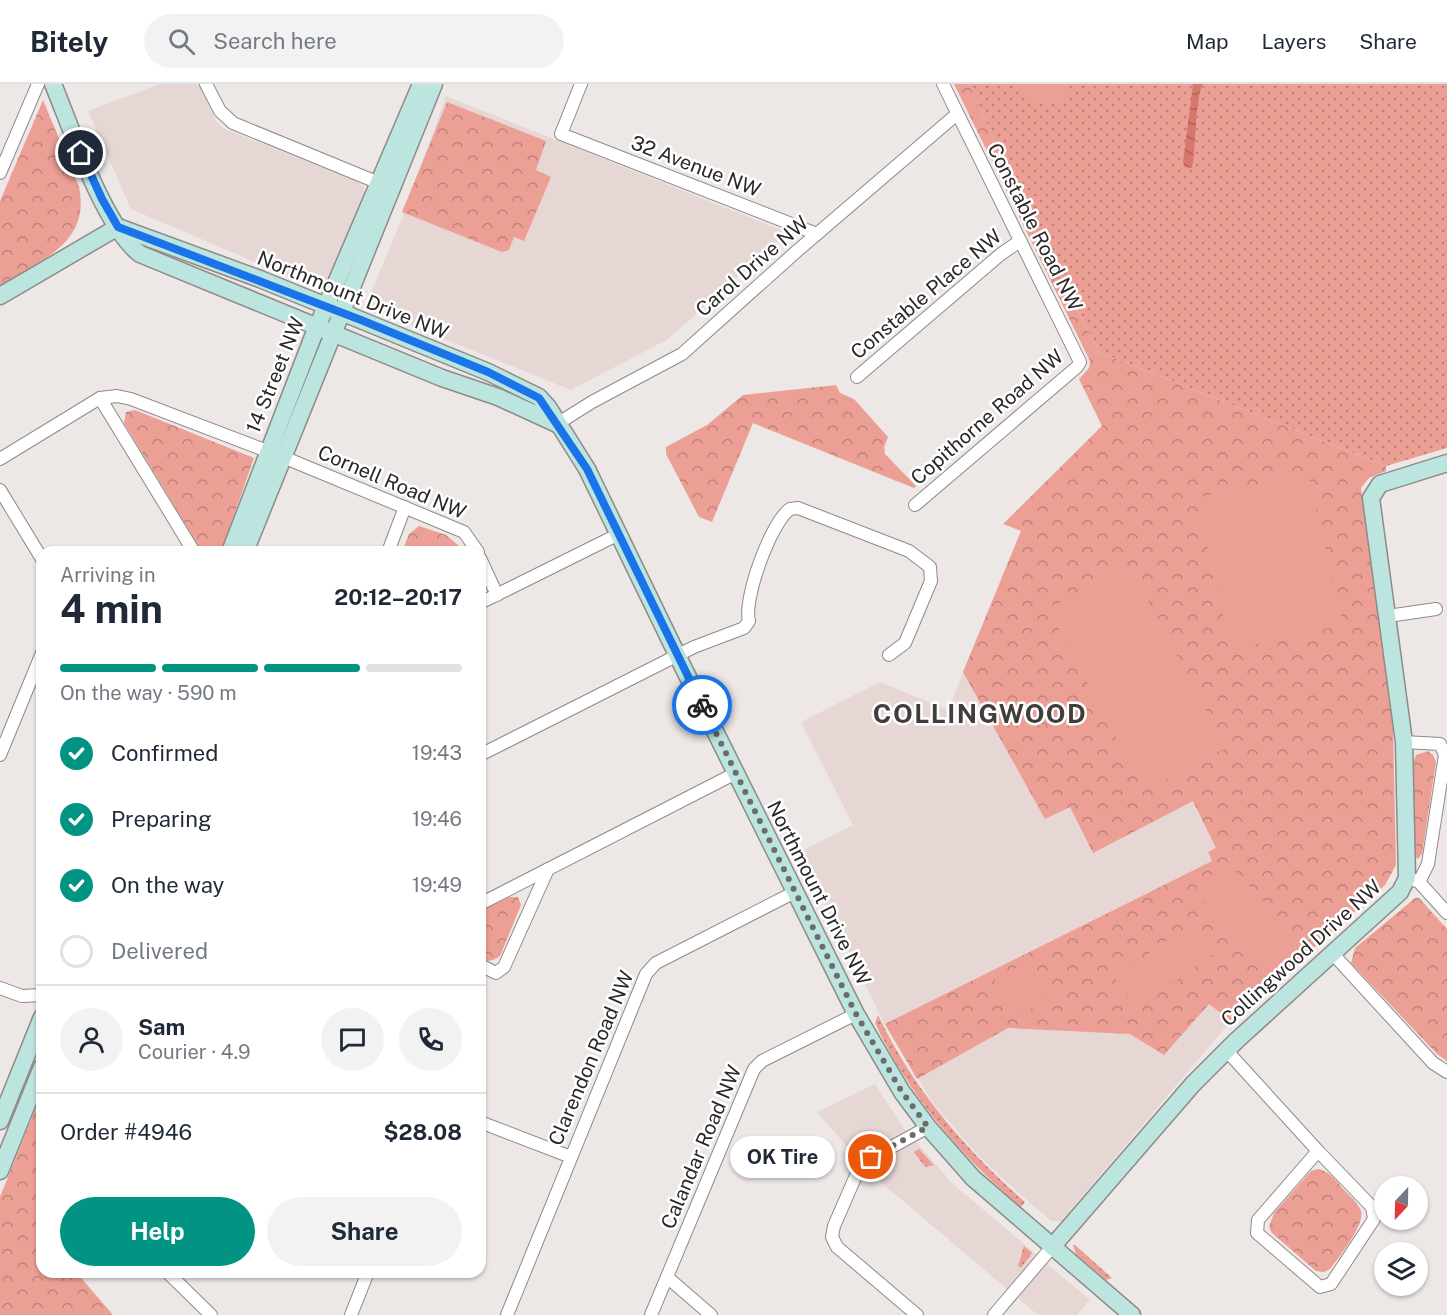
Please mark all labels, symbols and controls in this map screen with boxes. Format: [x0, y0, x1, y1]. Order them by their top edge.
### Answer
search box [144, 14, 564, 68]
text: Bitely [30, 25, 108, 58]
icon: search [165, 25, 198, 58]
text: Search here [213, 28, 337, 54]
text: Map [1186, 29, 1229, 54]
text: Layers [1262, 29, 1326, 54]
text: Share [1359, 29, 1417, 54]
pin [55, 127, 106, 178]
street label: 32 Avenue NW [628, 130, 764, 202]
icon: home [64, 136, 97, 169]
street label: Constable Road NW [982, 139, 1088, 315]
street label: Carol Drive NW [691, 211, 813, 321]
street label: Constable Place NW [846, 224, 1006, 364]
street label: Northmount Drive NW [254, 246, 452, 344]
street label: 14 Street NW [241, 313, 309, 437]
street label: Copithorne Road NW [906, 344, 1068, 490]
street label: Cornell Road NW [314, 440, 470, 524]
text: Arriving in [60, 563, 155, 587]
text: 20:12–20:17 [334, 584, 462, 610]
text: 4 min [60, 586, 163, 632]
courier [672, 675, 732, 735]
text: On the way · 590 m [60, 681, 237, 705]
icon: bike [686, 689, 719, 722]
district label: COLLINGWOOD [873, 698, 1087, 729]
icon: check [60, 737, 93, 770]
text: Confirmed [111, 740, 218, 766]
text: 19:43 [412, 741, 462, 765]
street label: Northmount Drive NW [762, 797, 876, 989]
icon: check [60, 803, 93, 836]
text: Preparing [111, 806, 212, 832]
text: 19:46 [412, 807, 462, 831]
icon: check [60, 869, 93, 902]
text: On the way [111, 872, 224, 898]
text: 19:49 [412, 873, 462, 897]
street label: Collingwood Drive NW [1216, 875, 1386, 1031]
text: Delivered [111, 938, 208, 964]
street label: Clarendon Road NW [543, 967, 639, 1149]
button: person [60, 1008, 123, 1071]
button: chat [321, 1008, 384, 1071]
button: phone [399, 1008, 462, 1071]
text: Sam [138, 1014, 185, 1040]
text: Courier · 4.9 [138, 1040, 250, 1064]
street label: Calandar Road NW [656, 1062, 746, 1232]
text: Order #4946 [60, 1119, 192, 1145]
text: $28.08 [383, 1119, 462, 1145]
pin [845, 1131, 896, 1182]
callout: OK Tire [730, 1136, 835, 1178]
icon: bag [854, 1140, 887, 1173]
text: OK Tire [747, 1145, 818, 1169]
north arrow [1374, 1176, 1428, 1230]
map controls [1374, 1176, 1428, 1296]
button: Help [60, 1197, 255, 1266]
button: Share [267, 1197, 462, 1266]
button: layers [1374, 1242, 1428, 1296]

